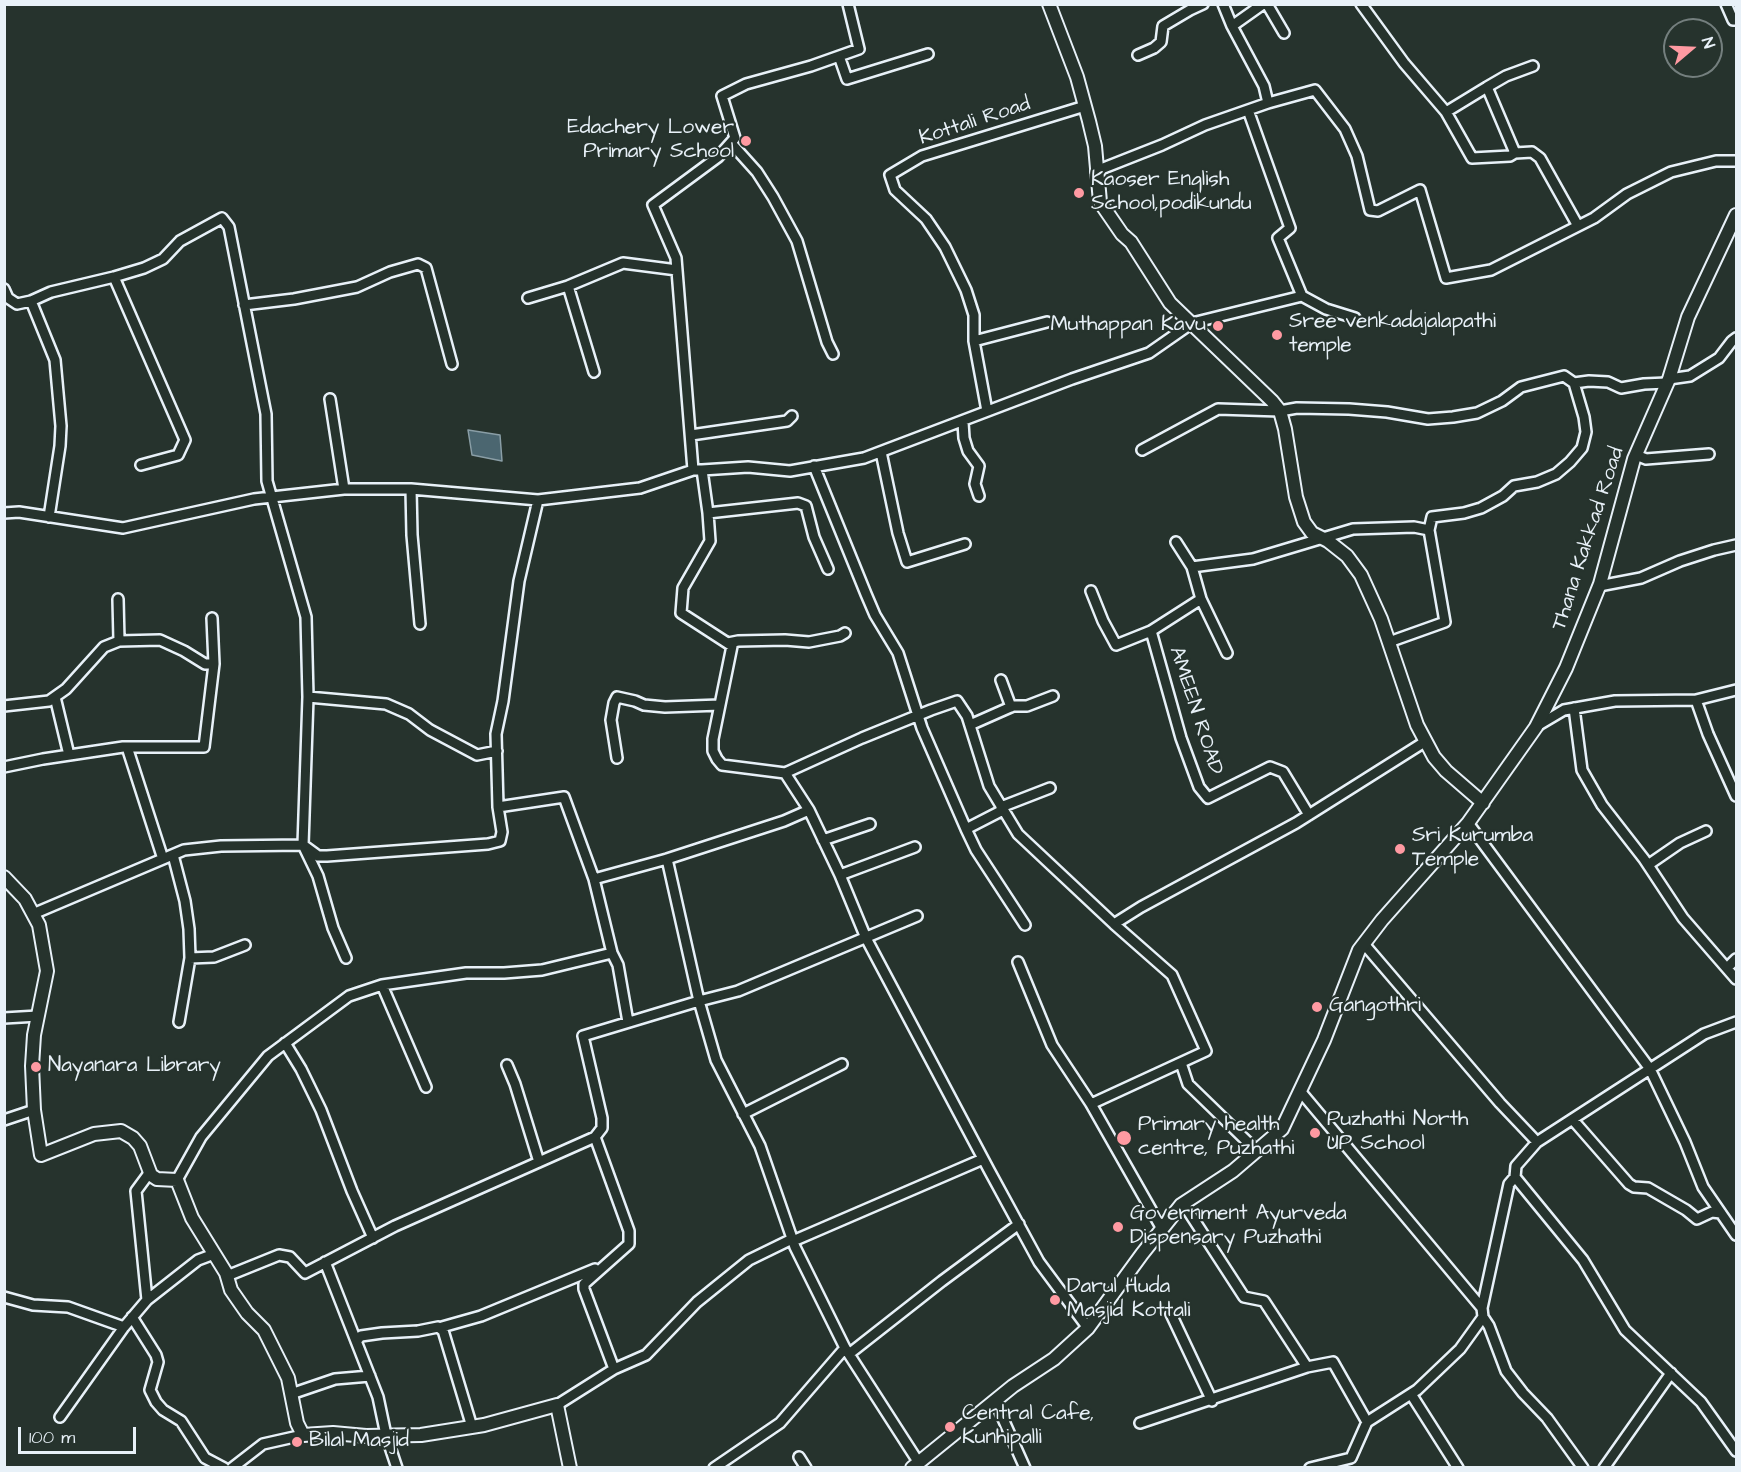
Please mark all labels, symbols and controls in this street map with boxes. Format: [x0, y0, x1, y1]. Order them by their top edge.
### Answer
north arrow [1663, 18, 1723, 78]
text: N [1696, 34, 1720, 51]
street label: Kottali Road [916, 92, 1034, 152]
place label: Edachery Lower Primary School [567, 116, 734, 166]
marker: Edachery Lower Primary School [739, 134, 753, 148]
place label: Kaoser English School,podikundu [1091, 168, 1252, 218]
marker: Kaoser English School,podikundu [1072, 186, 1086, 200]
place label: Sree venkadajalapathi temple [1289, 310, 1496, 360]
place label: Muthappan Kavu [1050, 313, 1206, 339]
marker: Muthappan Kavu [1211, 319, 1225, 333]
marker: Sree venkadajalapathi temple [1270, 328, 1284, 342]
street label: Thana Kakkad Road [1547, 444, 1631, 634]
street label: AMEEN ROAD [1162, 644, 1228, 778]
place label: Sri Kurumba Temple [1412, 824, 1533, 874]
marker: Sri Kurumba Temple [1393, 842, 1407, 856]
place label: Gangothri [1329, 994, 1421, 1020]
marker: Gangothri [1310, 1000, 1324, 1014]
place label: Nayanara Library [48, 1054, 221, 1080]
marker: Nayanara Library [29, 1060, 43, 1074]
place label: Puzhathi North UP School [1327, 1108, 1468, 1158]
place label: Primary health centre, Puzhathi [1138, 1113, 1294, 1163]
marker: Puzhathi North UP School [1308, 1126, 1322, 1140]
marker: Primary health centre, Puzhathi [1115, 1129, 1133, 1147]
place label: Government Ayurveda Dispensary Puzhathi [1130, 1202, 1347, 1252]
marker: Government Ayurveda Dispensary Puzhathi [1111, 1220, 1125, 1234]
place label: Darul Huda Masjid Kottali [1067, 1275, 1190, 1325]
marker: Darul Huda Masjid Kottali [1048, 1293, 1062, 1307]
place label: Central Cafe, Kunhipalli [962, 1402, 1094, 1452]
scale bar [21, 1415, 140, 1453]
marker: Central Cafe, Kunhipalli [943, 1420, 957, 1434]
text: 100 m [29, 1425, 75, 1450]
place label: Bilal Masjid [309, 1429, 409, 1455]
marker: Bilal Masjid [290, 1435, 304, 1449]

